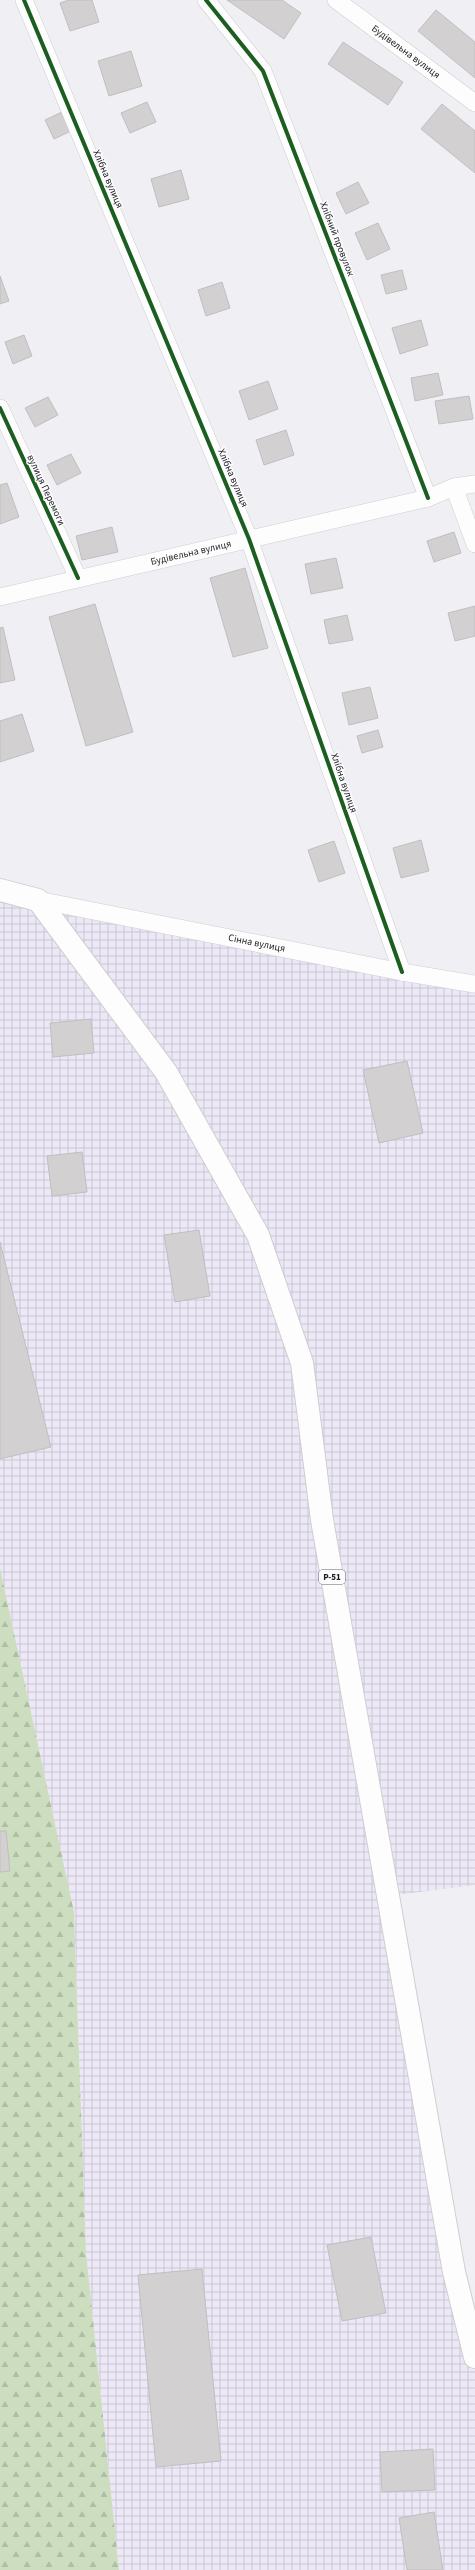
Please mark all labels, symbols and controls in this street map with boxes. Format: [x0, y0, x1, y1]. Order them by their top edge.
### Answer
street label: Будівельна вулиця [369, 22, 443, 82]
street label: Хлібна вулиця [89, 148, 127, 210]
street label: Хлібний провулок [316, 200, 358, 278]
street label: Хлібна вулиця [214, 447, 252, 509]
street label: вулиця Перемоги [23, 452, 69, 528]
street label: Будівельна вулиця [149, 537, 233, 569]
street label: Хлібна вулиця [327, 751, 361, 815]
street label: Сінна вулиця [227, 931, 286, 956]
road number: Р-51 [319, 1570, 345, 1584]

